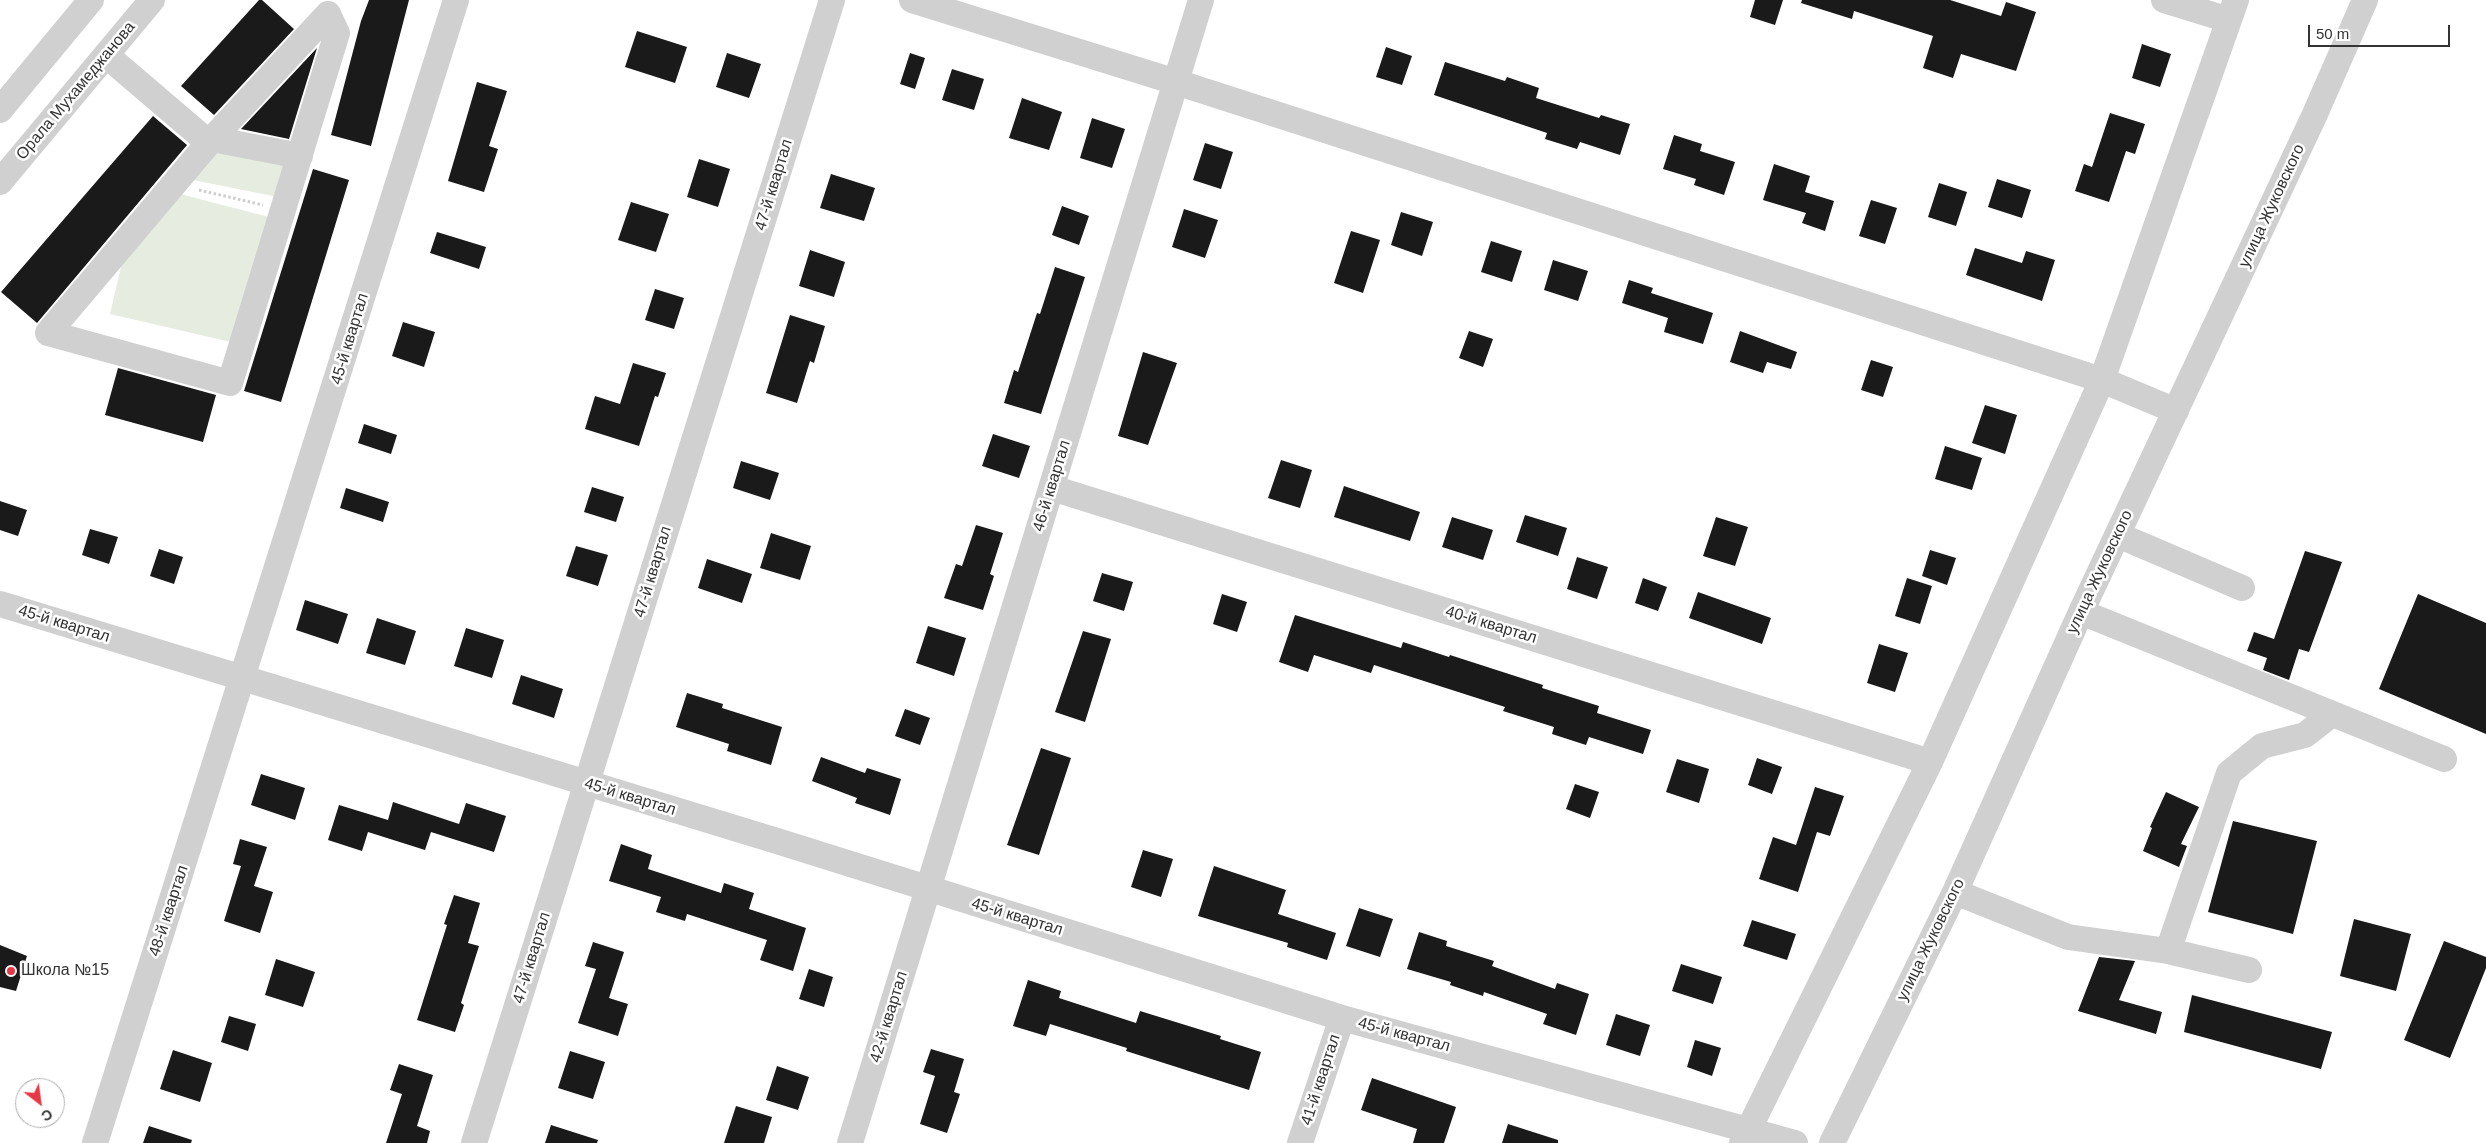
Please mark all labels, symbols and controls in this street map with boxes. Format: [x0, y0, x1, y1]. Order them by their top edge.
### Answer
scale bar [2311, 15, 2454, 47]
street label: Орала Мухамеджанова [13, 18, 139, 164]
text: 50 m [2316, 25, 2349, 42]
street label: 47-й квартал [751, 137, 797, 233]
street label: улица Жуковского [2235, 141, 2309, 271]
street label: 45-й квартал [327, 291, 373, 387]
street label: 46-й квартал [1029, 438, 1075, 534]
street label: улица Жуковского [2063, 507, 2137, 637]
street label: 47-й квартал [630, 524, 676, 620]
street label: 45-й квартал [16, 601, 112, 647]
street label: 40-й квартал [1443, 602, 1539, 648]
street label: 45-й квартал [582, 774, 678, 820]
street label: 48-й квартал [145, 863, 193, 959]
street label: улица Жуковского [1893, 876, 1969, 1004]
street label: 45-й квартал [969, 894, 1065, 940]
street label: 47-й квартал [509, 910, 555, 1006]
place label: Школа №15 [21, 961, 109, 981]
marker: Школа №15 [5, 965, 17, 977]
street label: 42-й квартал [866, 969, 912, 1065]
street label: 45-й квартал [1356, 1013, 1452, 1057]
street label: 41-й квартал [1297, 1032, 1345, 1128]
north arrow [15, 1078, 65, 1128]
text: С [39, 1106, 55, 1125]

